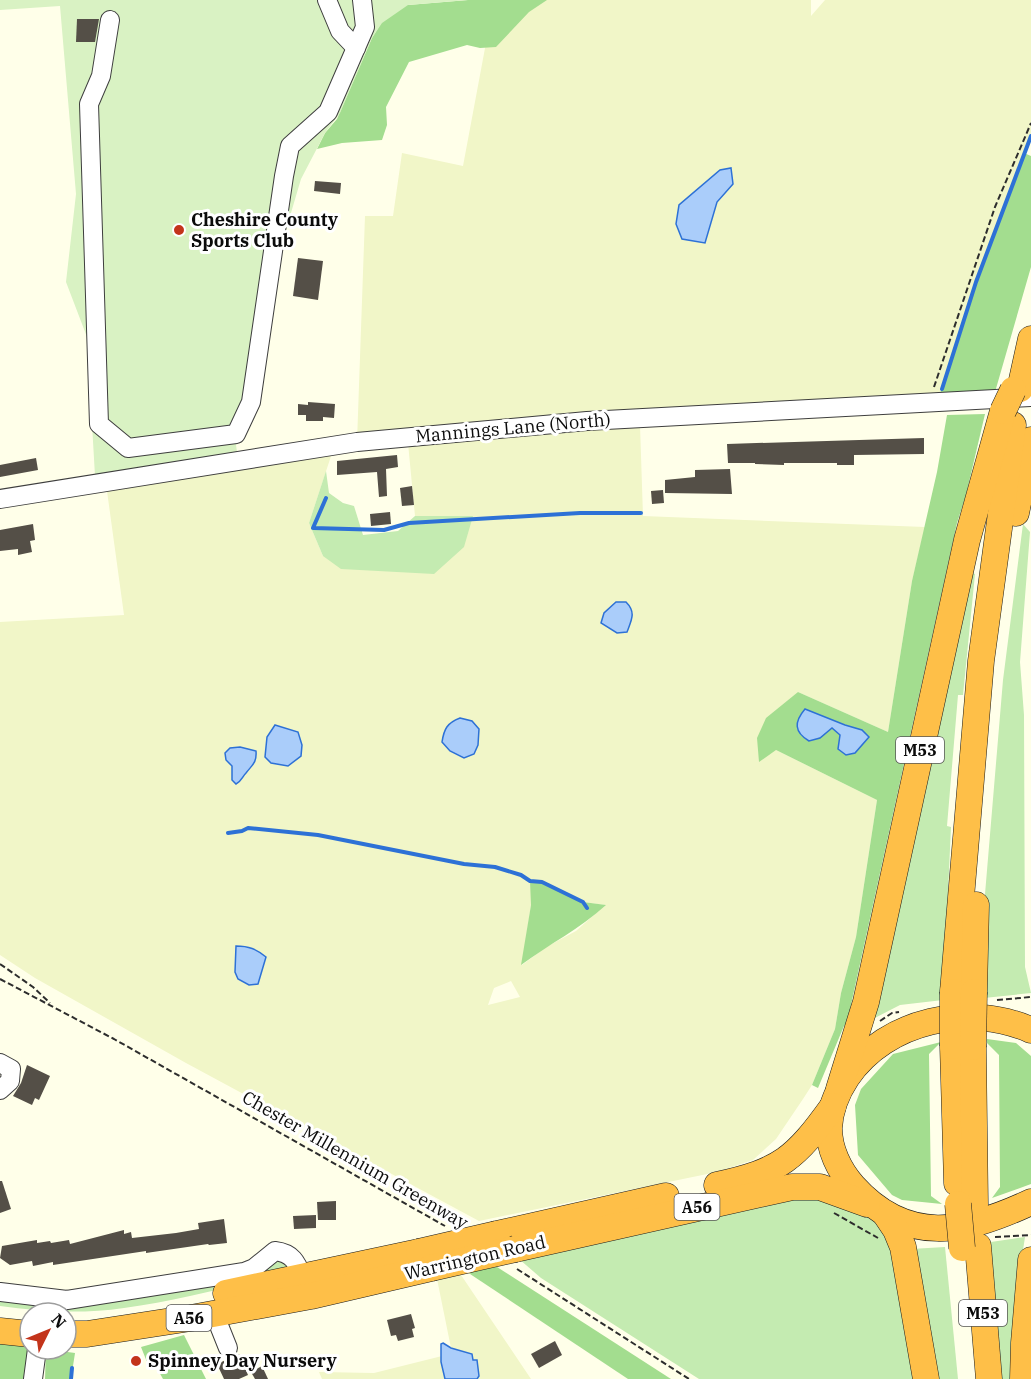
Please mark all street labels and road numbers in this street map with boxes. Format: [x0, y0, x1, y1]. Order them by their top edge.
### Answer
street label: Mannings Lane (North) [414, 408, 612, 447]
road number: M53 [896, 737, 944, 763]
street label: Chester Millennium Greenway [238, 1085, 473, 1234]
road number: A56 [674, 1194, 720, 1220]
street label: Warrington Road [402, 1230, 548, 1285]
road number: M53 [959, 1300, 1007, 1326]
road number: A56 [166, 1305, 212, 1331]

